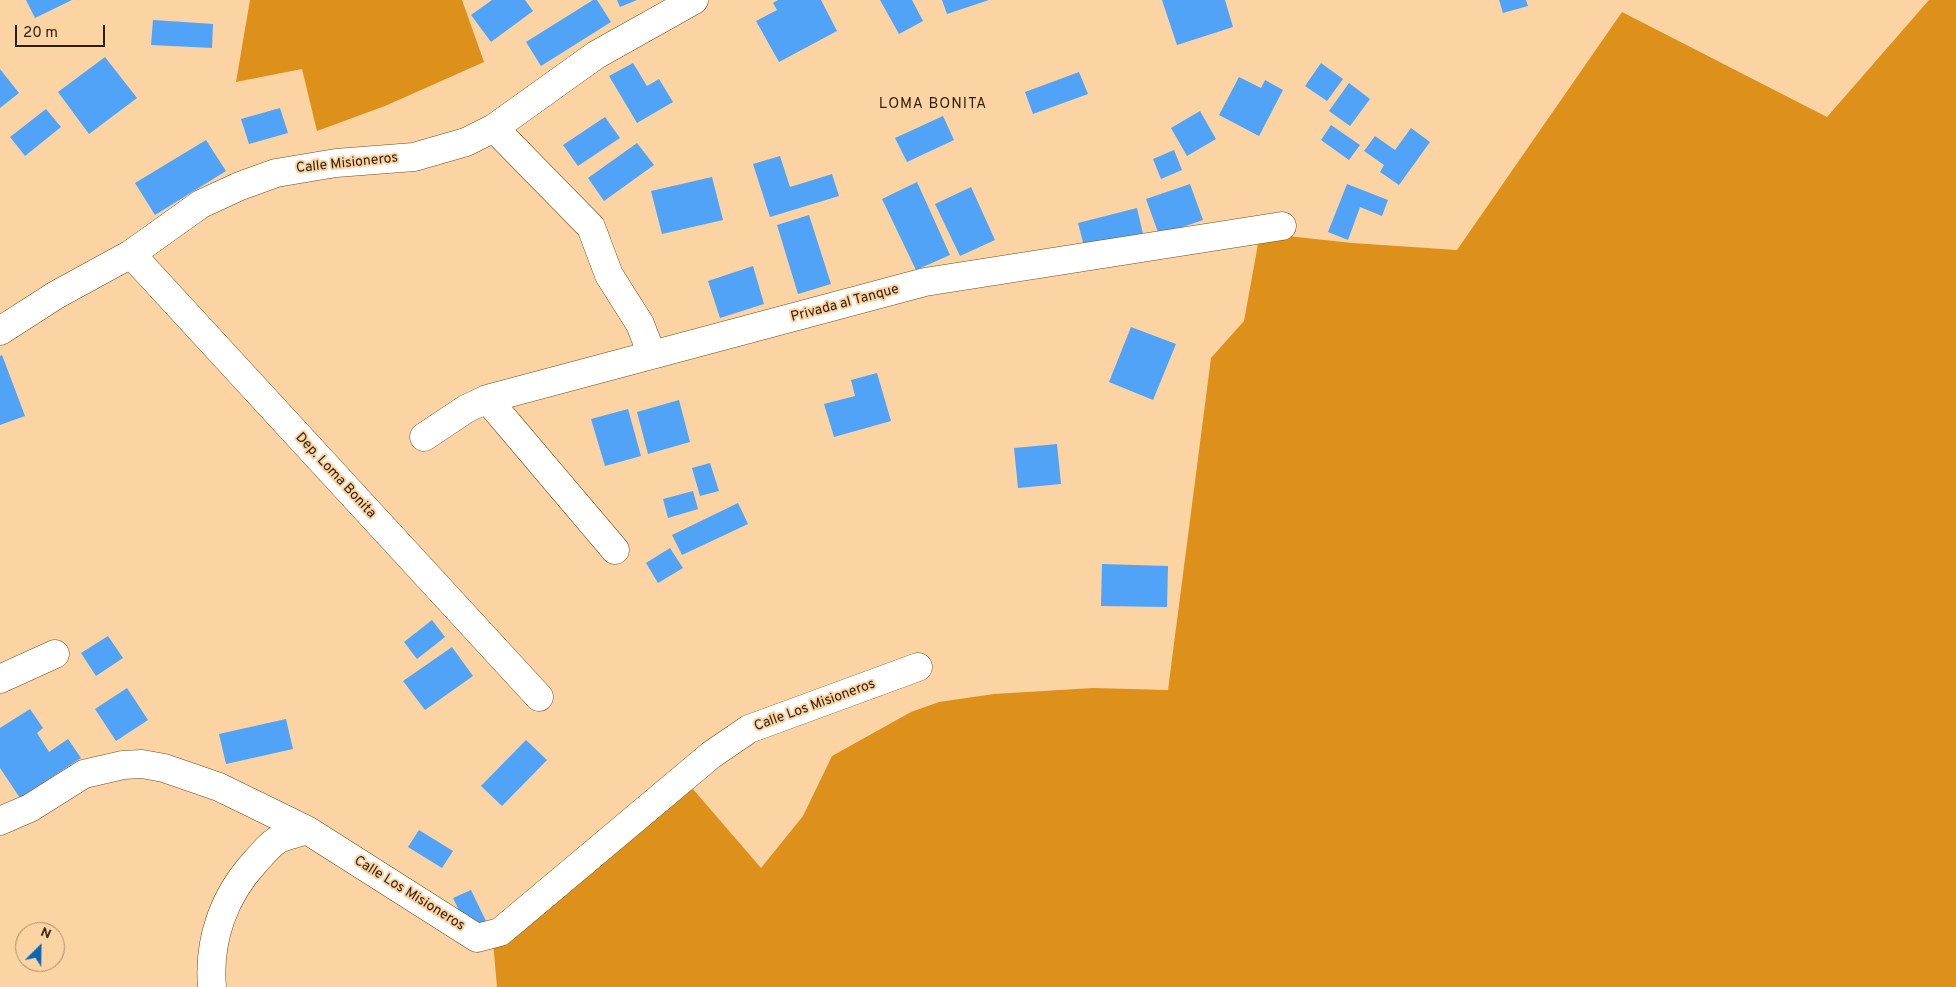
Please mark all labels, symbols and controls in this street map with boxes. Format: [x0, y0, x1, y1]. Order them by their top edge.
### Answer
scale bar [18, 15, 108, 47]
text: 20 m [23, 24, 58, 43]
district label: LOMA BONITA [877, 96, 989, 114]
street label: Calle Misioneros [295, 150, 399, 178]
street label: Privada al Tanque [789, 281, 901, 327]
street label: Dep. Loma Bonita [291, 430, 379, 522]
street label: Calle Los Misioneros [752, 676, 878, 736]
street label: Calle Los Misioneros [350, 853, 468, 935]
north arrow [15, 922, 65, 972]
text: N [38, 924, 54, 943]

